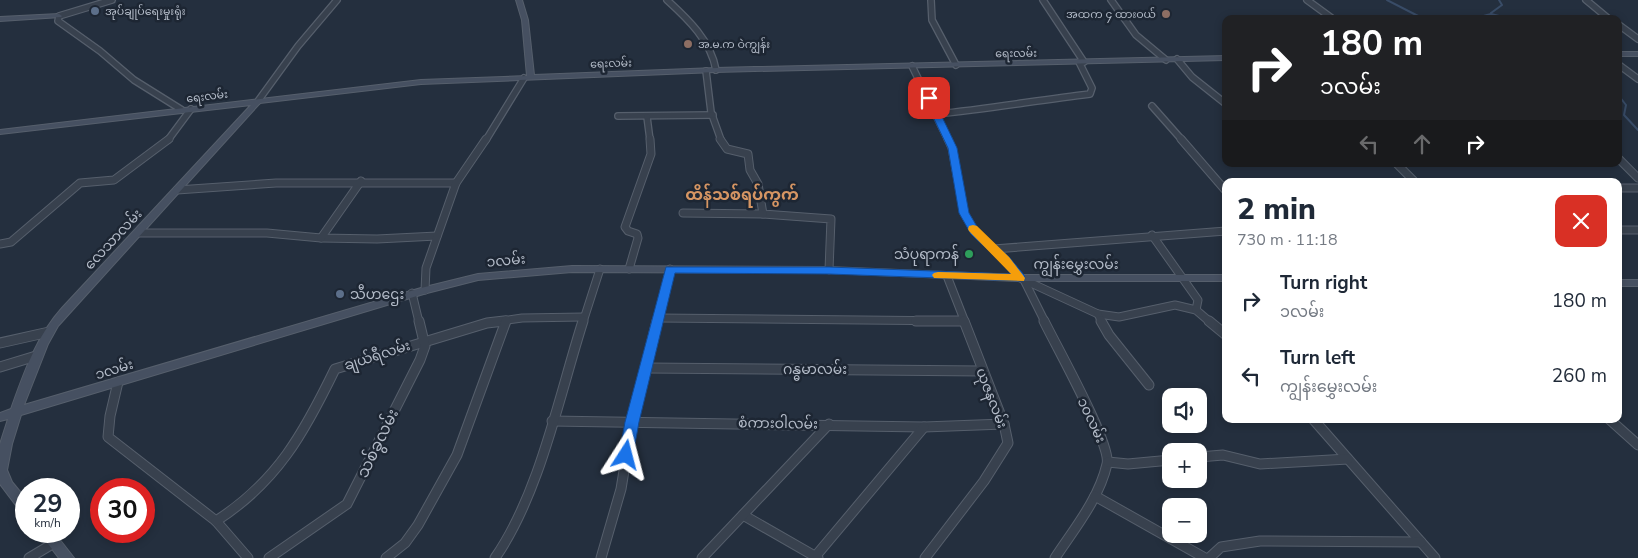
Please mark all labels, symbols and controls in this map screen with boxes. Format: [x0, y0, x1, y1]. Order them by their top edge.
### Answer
place label: အုပ်ချုပ်ရေးမှုးရုံး [105, 4, 186, 20]
marker: အုပ်ချုပ်ရေးမှုးရုံး [89, 5, 101, 17]
place label: အထက ၄ ထားဝယ် [1066, 7, 1156, 23]
marker: အထက ၄ ထားဝယ် [1160, 8, 1172, 20]
text: 180 m [1320, 20, 1423, 67]
icon: right [1237, 35, 1302, 100]
place label: အ.မ.က ဝဲကျွန်း [698, 37, 770, 54]
marker: အ.မ.က ဝဲကျွန်း [682, 38, 694, 50]
street label: ရေးလမ်း [995, 46, 1037, 62]
street label: ရေးလမ်း [590, 55, 632, 73]
text: ၁လမ်း [1320, 72, 1381, 102]
pin [908, 77, 950, 119]
icon: arrive [915, 84, 943, 112]
street label: ရေးလမ်း [185, 86, 229, 107]
icon: left [1355, 130, 1383, 158]
icon: ahead [1408, 130, 1436, 158]
icon: right [1461, 130, 1489, 158]
district label: ထိန်သစ်ရပ်ကွက် [685, 183, 799, 208]
text: 2 min [1237, 189, 1316, 230]
button: close [1555, 195, 1607, 247]
street label: လေသာလမ်း [80, 204, 146, 274]
text: 730 m · 11:18 [1237, 229, 1338, 251]
place label: သံပုရာကန် [894, 244, 959, 266]
street label: ၁လမ်း [486, 248, 526, 272]
marker: သံပုရာကန် [963, 248, 975, 260]
street label: ကျွန်းမွှေးလမ်း [1033, 254, 1119, 277]
text: Turn right [1280, 270, 1367, 296]
place label: သီဟဌေး [350, 284, 404, 306]
icon: right [1237, 287, 1265, 315]
marker: သီဟဌေး [334, 288, 346, 300]
text: 180 m [1552, 288, 1607, 314]
text: ၁လမ်း [1280, 301, 1324, 323]
street label: ချယ်ရီလမ်း [341, 335, 413, 377]
text: Turn left [1280, 345, 1355, 371]
street label: ၁လမ်း [93, 354, 135, 384]
street label: ဂန္ဓမာလမ်း [783, 359, 847, 381]
icon: left [1237, 362, 1265, 390]
text: 260 m [1552, 363, 1607, 389]
street label: ယုဇနလမ်း [969, 365, 1013, 432]
text: ကျွန်းမွှေးလမ်း [1280, 376, 1377, 398]
map controls [1162, 388, 1207, 543]
button: sound [1162, 388, 1207, 433]
street label: ၁၀လမ်း [1073, 394, 1111, 446]
street label: သစ်ခွလမ်း [351, 405, 406, 482]
street label: စံကားဝါလမ်း [738, 412, 818, 434]
position arrow [599, 428, 651, 480]
button: + [1162, 443, 1207, 488]
speed limit sign: 30 [90, 478, 155, 543]
text: 29 [32, 487, 63, 521]
button: − [1162, 498, 1207, 543]
text: km/h [34, 515, 61, 531]

